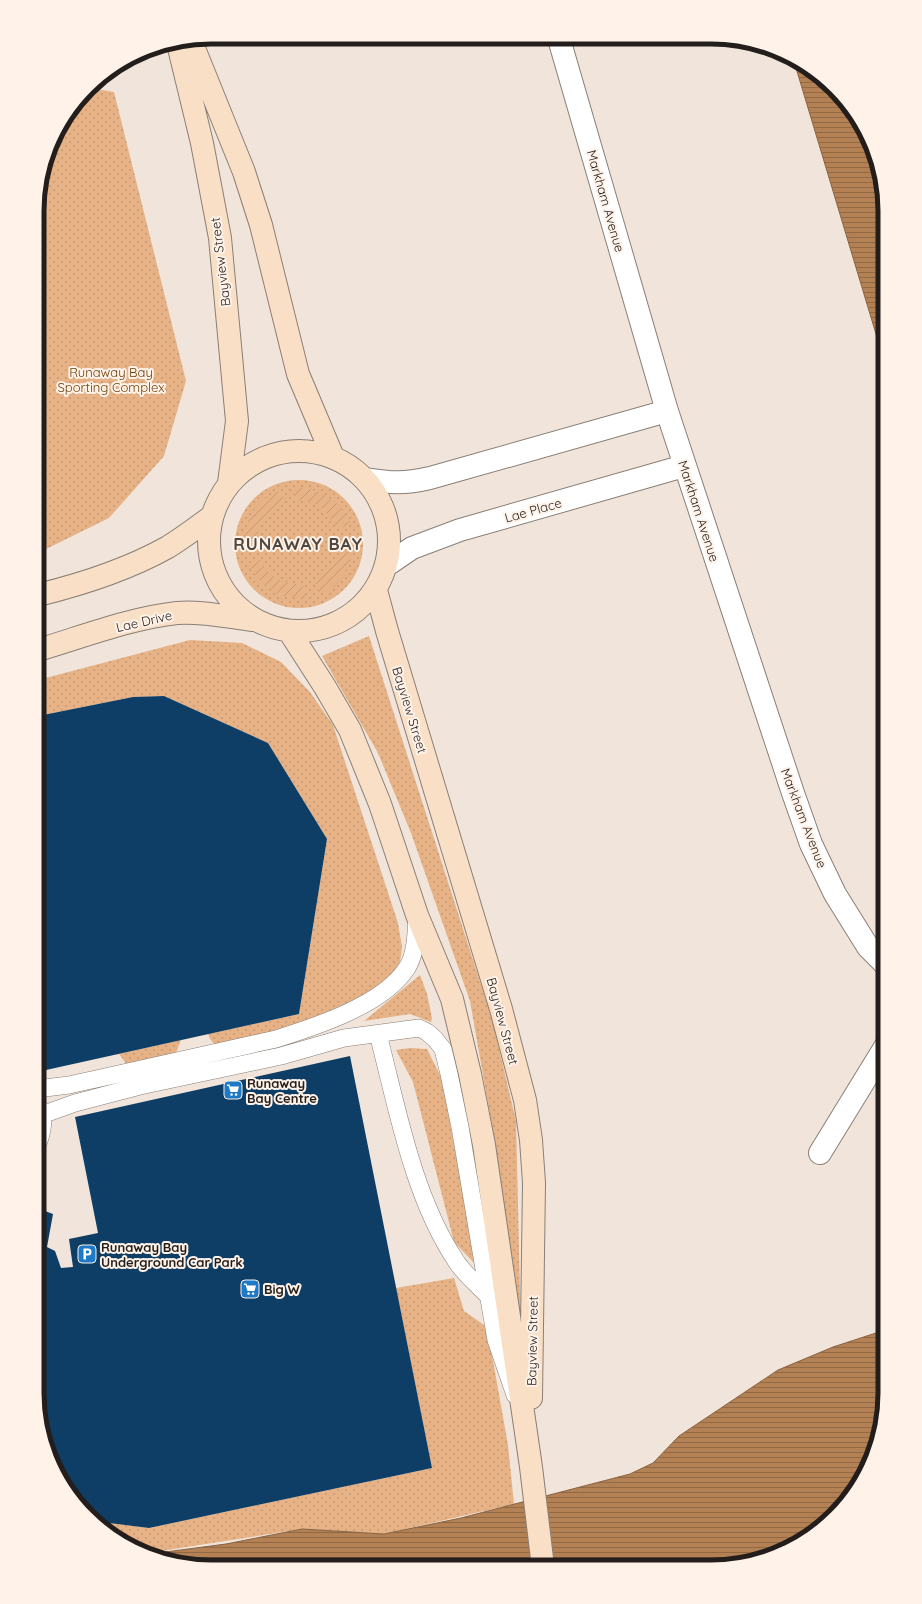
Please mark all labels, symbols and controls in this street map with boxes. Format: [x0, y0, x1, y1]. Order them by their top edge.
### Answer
street label: Markham Avenue [584, 148, 628, 254]
street label: Bayview Street [207, 217, 233, 307]
park label: Runaway Bay Sporting Complex [58, 364, 164, 395]
street label: Markham Avenue [675, 458, 723, 564]
street label: Lae Place [503, 494, 563, 526]
district label: RUNAWAY BAY [233, 533, 363, 554]
street label: Lae Drive [114, 607, 174, 635]
street label: Bayview Street [389, 665, 431, 755]
street label: Markham Avenue [778, 766, 830, 870]
street label: Bayview Street [484, 976, 522, 1066]
place label: Runaway Bay Centre [247, 1075, 317, 1106]
supermarket icon: Runaway Bay Centre [222, 1079, 244, 1101]
place label: Runaway Bay Underground Car Park [101, 1239, 243, 1270]
parking icon: Runaway Bay Underground Car Park [76, 1243, 98, 1265]
supermarket icon: Big W [239, 1278, 261, 1300]
place label: Big W [264, 1281, 301, 1297]
street label: Bayview Street [523, 1296, 541, 1386]

